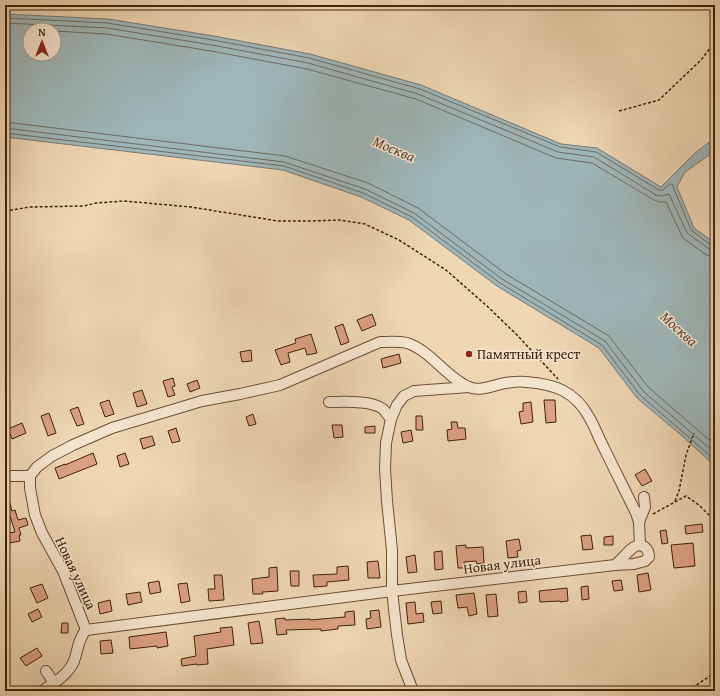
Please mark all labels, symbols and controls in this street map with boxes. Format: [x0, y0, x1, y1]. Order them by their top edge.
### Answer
north arrow [22, 22, 62, 62]
text: N [38, 24, 46, 40]
water label: Москва [370, 130, 419, 167]
water label: Москва [656, 306, 703, 351]
place label: Памятный крест [477, 344, 581, 364]
marker: Памятный крест [464, 349, 474, 359]
street label: Новая улица [50, 533, 102, 613]
street label: Новая улица [462, 549, 542, 579]

